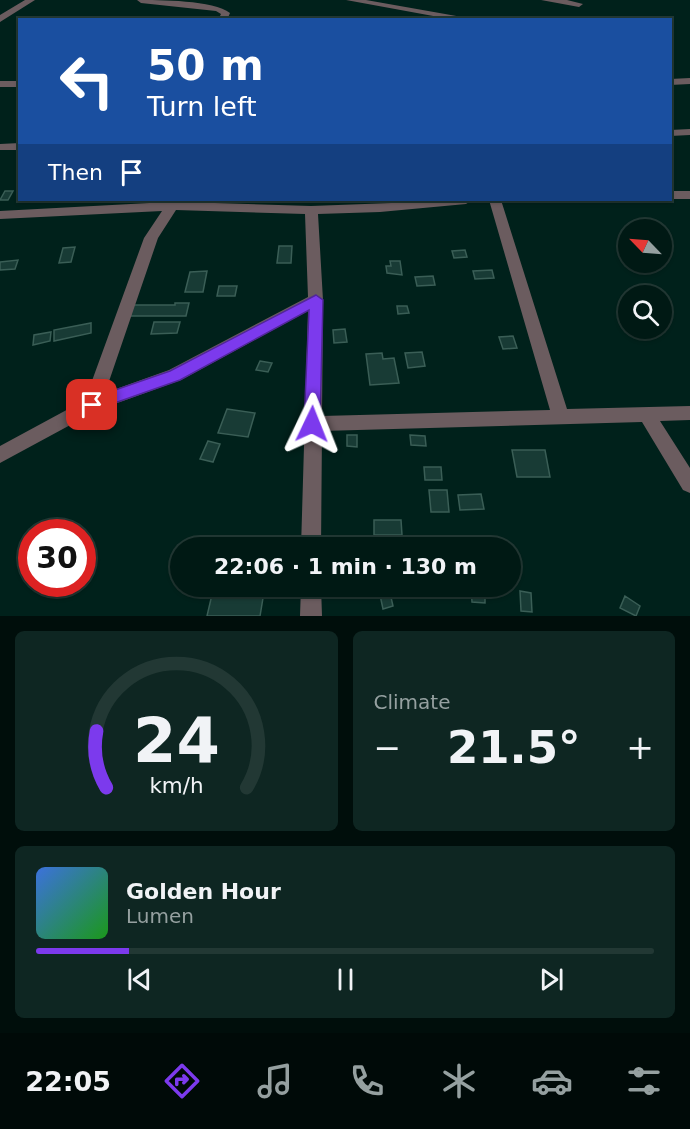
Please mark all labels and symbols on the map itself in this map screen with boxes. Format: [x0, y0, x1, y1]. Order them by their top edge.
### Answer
north arrow [618, 219, 672, 273]
pin [66, 379, 117, 430]
position arrow [280, 392, 344, 456]
speed limit sign: 30 [18, 519, 96, 597]

